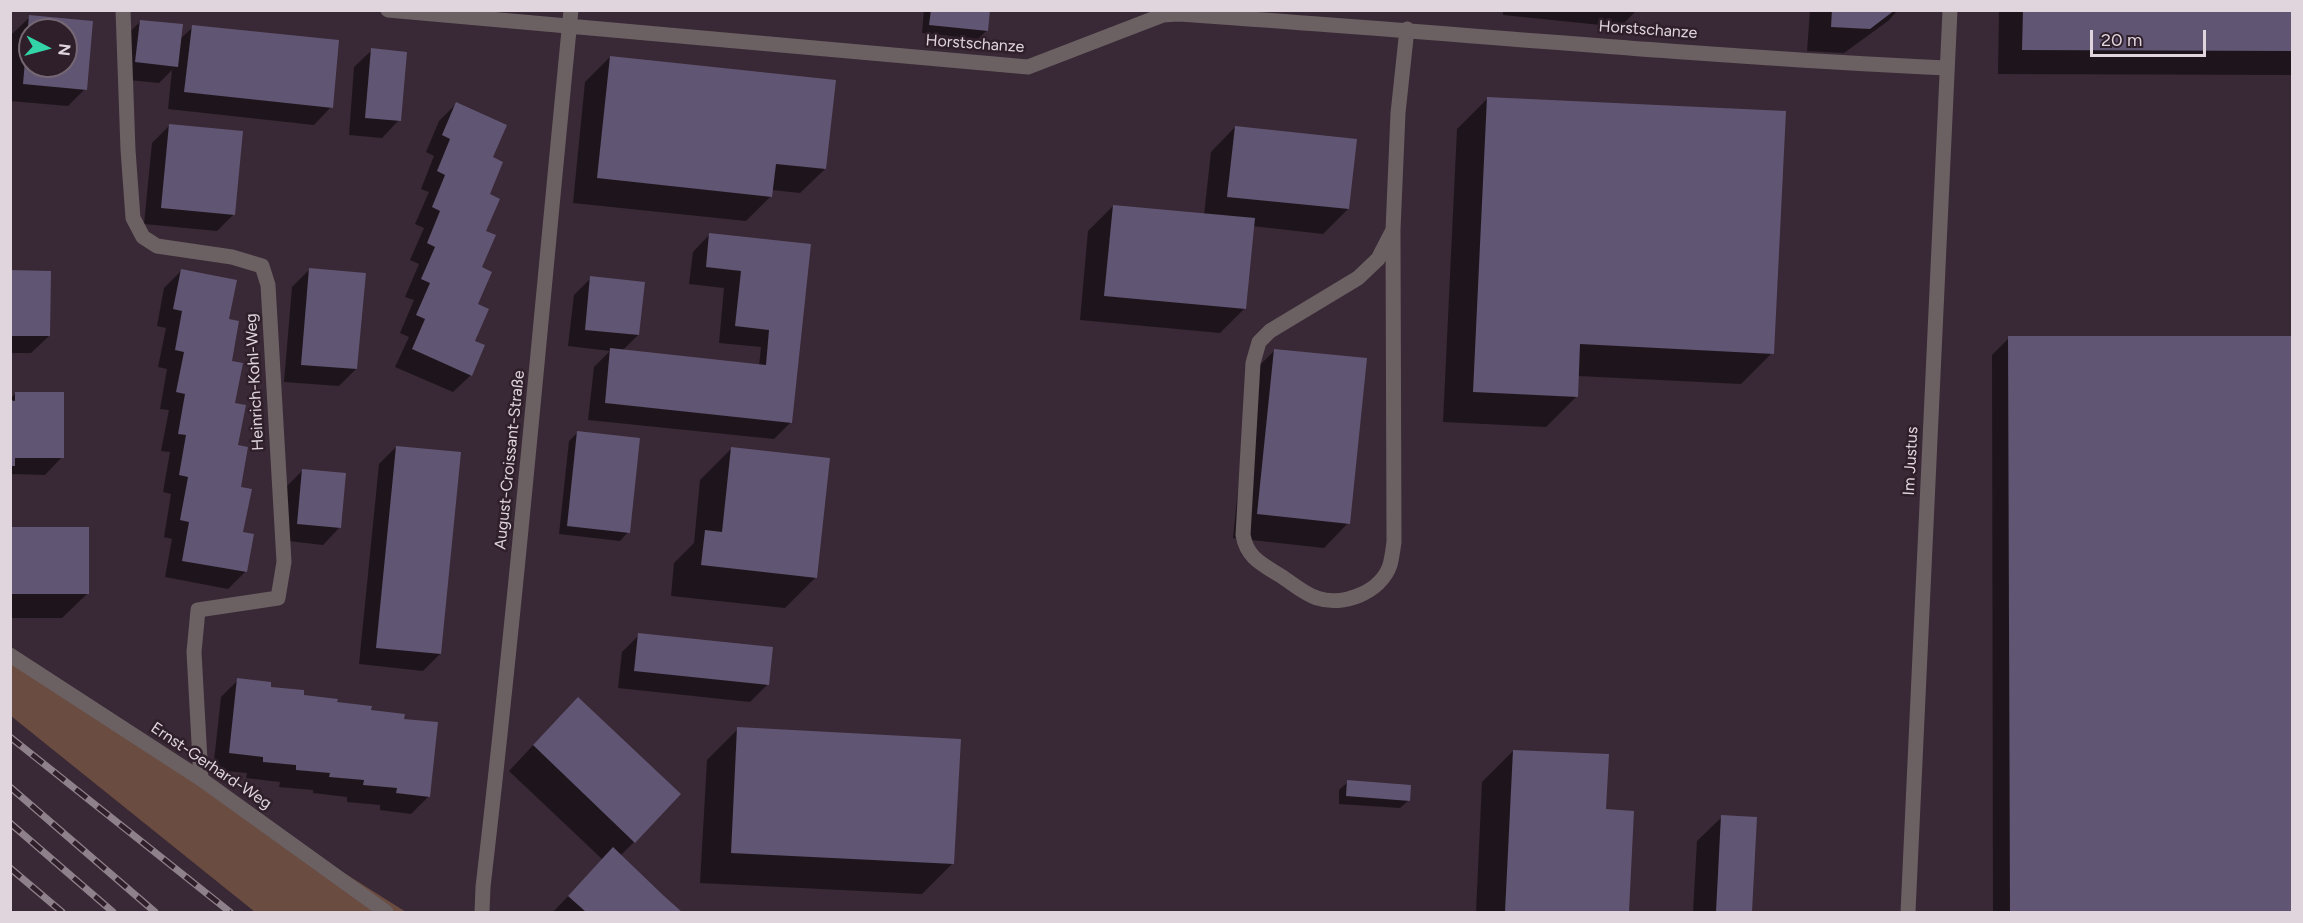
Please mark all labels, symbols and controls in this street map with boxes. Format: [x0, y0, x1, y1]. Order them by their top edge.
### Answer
street label: Horstschanze [1598, 17, 1698, 43]
north arrow [18, 18, 78, 78]
scale bar [2093, 18, 2208, 56]
text: 20 m [2101, 29, 2142, 51]
street label: Horstschanze [925, 31, 1025, 57]
text: N [54, 43, 75, 57]
street label: Heinrich-Kohl-Weg [242, 313, 268, 451]
street label: August-Croissant-Straße [491, 369, 529, 551]
street label: Im Justus [1900, 426, 1922, 496]
street label: Ernst-Gerhard-Weg [147, 718, 275, 814]

